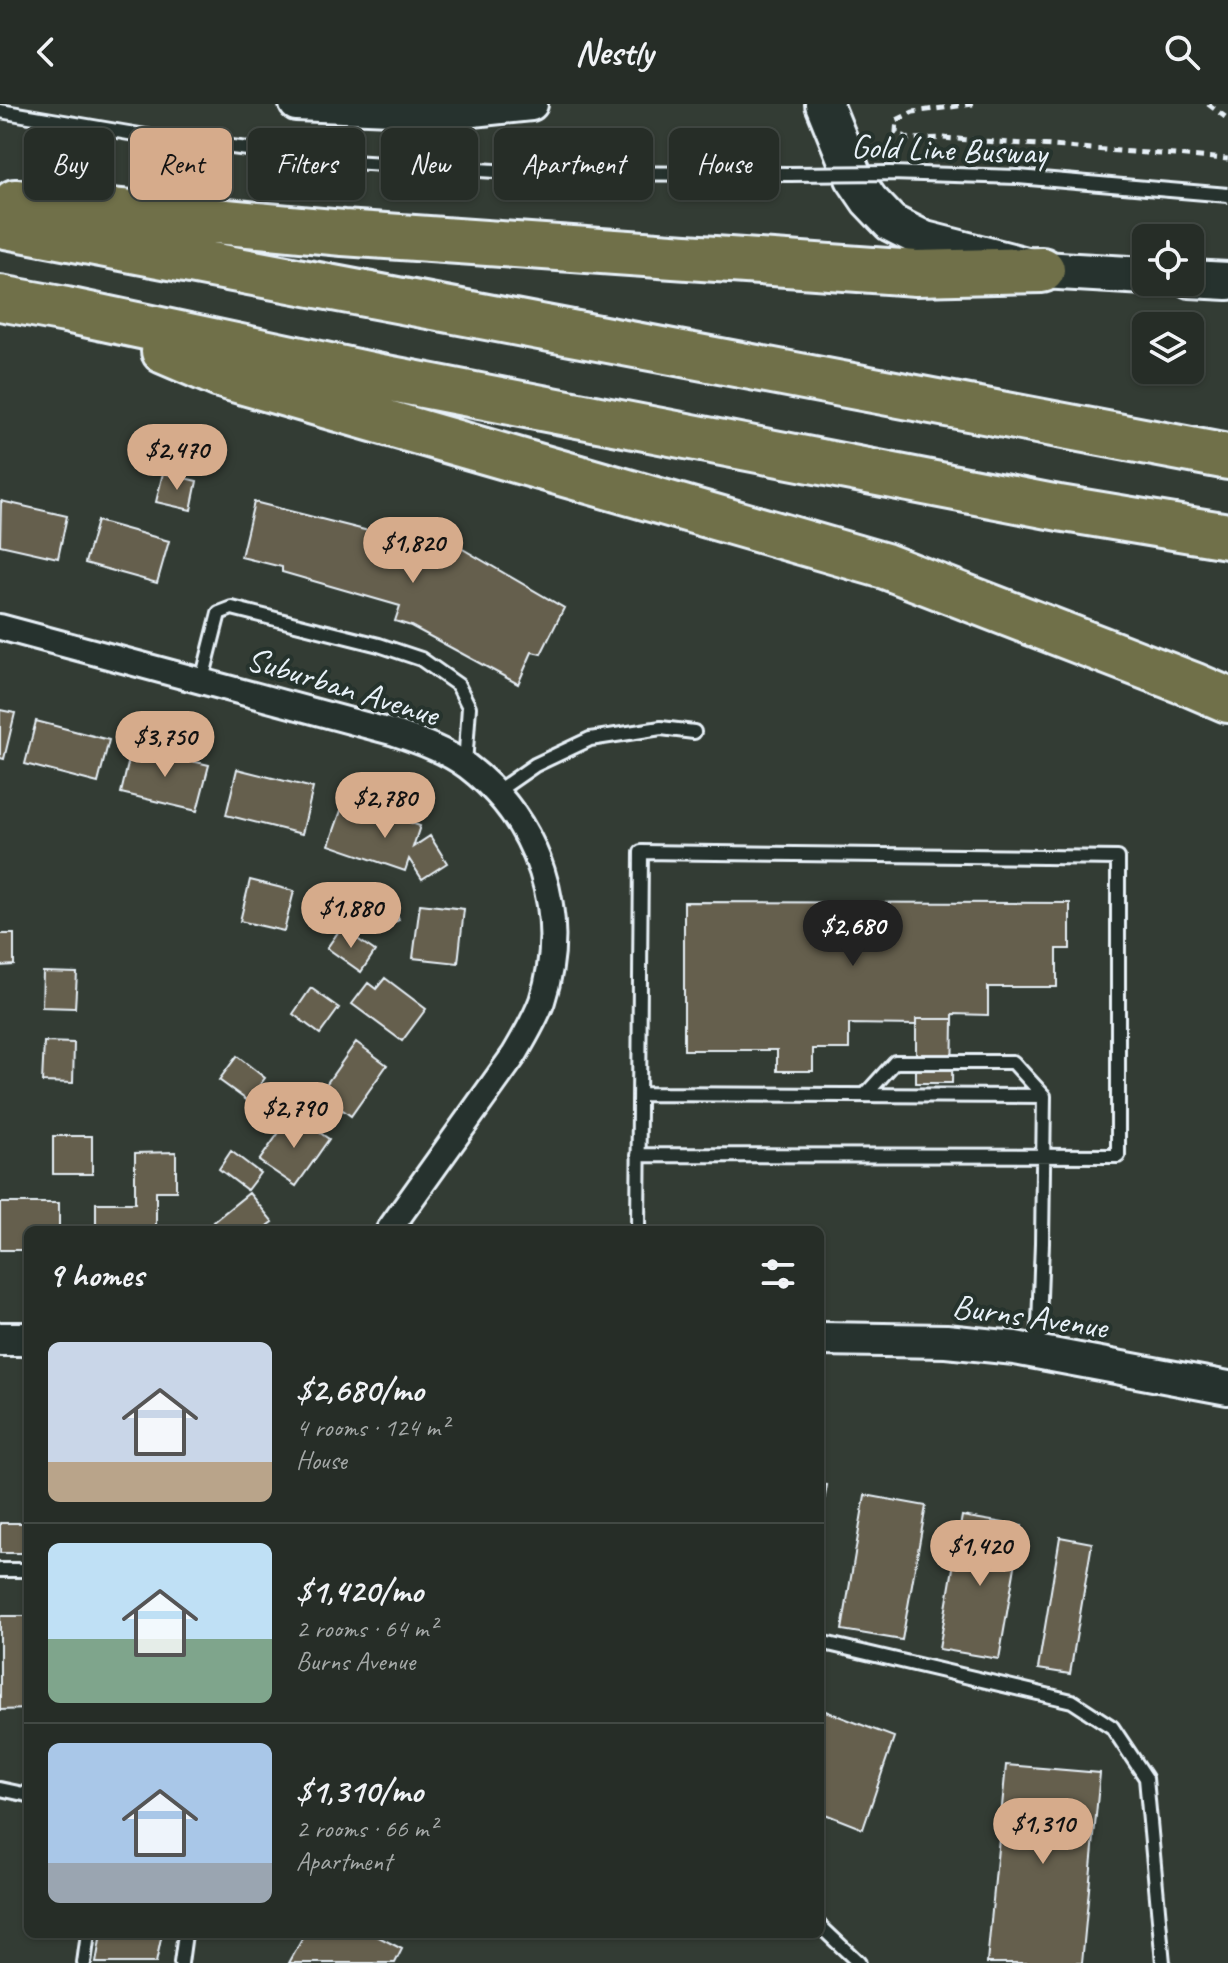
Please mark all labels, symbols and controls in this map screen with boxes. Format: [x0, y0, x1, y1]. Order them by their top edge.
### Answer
text: Nestly [575, 29, 653, 75]
icon: back [24, 30, 68, 74]
icon: search [1160, 30, 1204, 74]
street label: Gold Line Busway [850, 124, 1051, 174]
chip: Buy [24, 128, 114, 200]
chip: Rent [130, 128, 232, 200]
chip: Filters [248, 128, 365, 200]
chip: New [381, 128, 478, 200]
chip: Apartment [494, 128, 653, 200]
chip: House [669, 128, 779, 200]
map controls [1132, 224, 1204, 384]
button: locate [1132, 224, 1204, 296]
button: layers [1132, 312, 1204, 384]
pin: $2,470 [112, 424, 242, 492]
text: $2,470 [145, 433, 209, 466]
pin: $1,820 [348, 517, 478, 585]
text: $1,820 [381, 526, 445, 559]
street label: Suburban Avenue [242, 636, 446, 736]
pin: $3,750 [100, 711, 230, 779]
text: $3,750 [133, 720, 197, 753]
pin: $2,780 [320, 772, 450, 840]
text: $2,780 [353, 781, 417, 814]
pin: $1,880 [286, 882, 416, 950]
text: $1,880 [319, 891, 383, 924]
pin: $2,680 [788, 900, 918, 968]
text: $2,680 [821, 909, 885, 942]
pin: $2,790 [229, 1082, 359, 1150]
text: $2,790 [262, 1091, 326, 1124]
icon: filters [756, 1252, 800, 1296]
text: 9 homes [48, 1253, 144, 1296]
street label: Burns Avenue [950, 1284, 1112, 1348]
text: $2,680/mo [296, 1368, 424, 1411]
icon: home [112, 1374, 208, 1470]
text: 4 rooms · 124 m² [296, 1411, 448, 1444]
text: House [296, 1444, 347, 1477]
pin: $1,420 [915, 1520, 1045, 1588]
text: $1,420 [948, 1529, 1012, 1562]
text: $1,420/mo [296, 1569, 423, 1612]
icon: home [112, 1575, 208, 1671]
text: 2 rooms · 64 m² [296, 1612, 437, 1645]
text: Burns Avenue [296, 1645, 415, 1678]
text: $1,310/mo [296, 1769, 423, 1812]
icon: home [112, 1775, 208, 1871]
pin: $1,310 [978, 1798, 1108, 1866]
text: $1,310 [1011, 1807, 1075, 1840]
text: 2 rooms · 66 m² [296, 1812, 437, 1845]
text: Apartment [296, 1845, 392, 1878]

